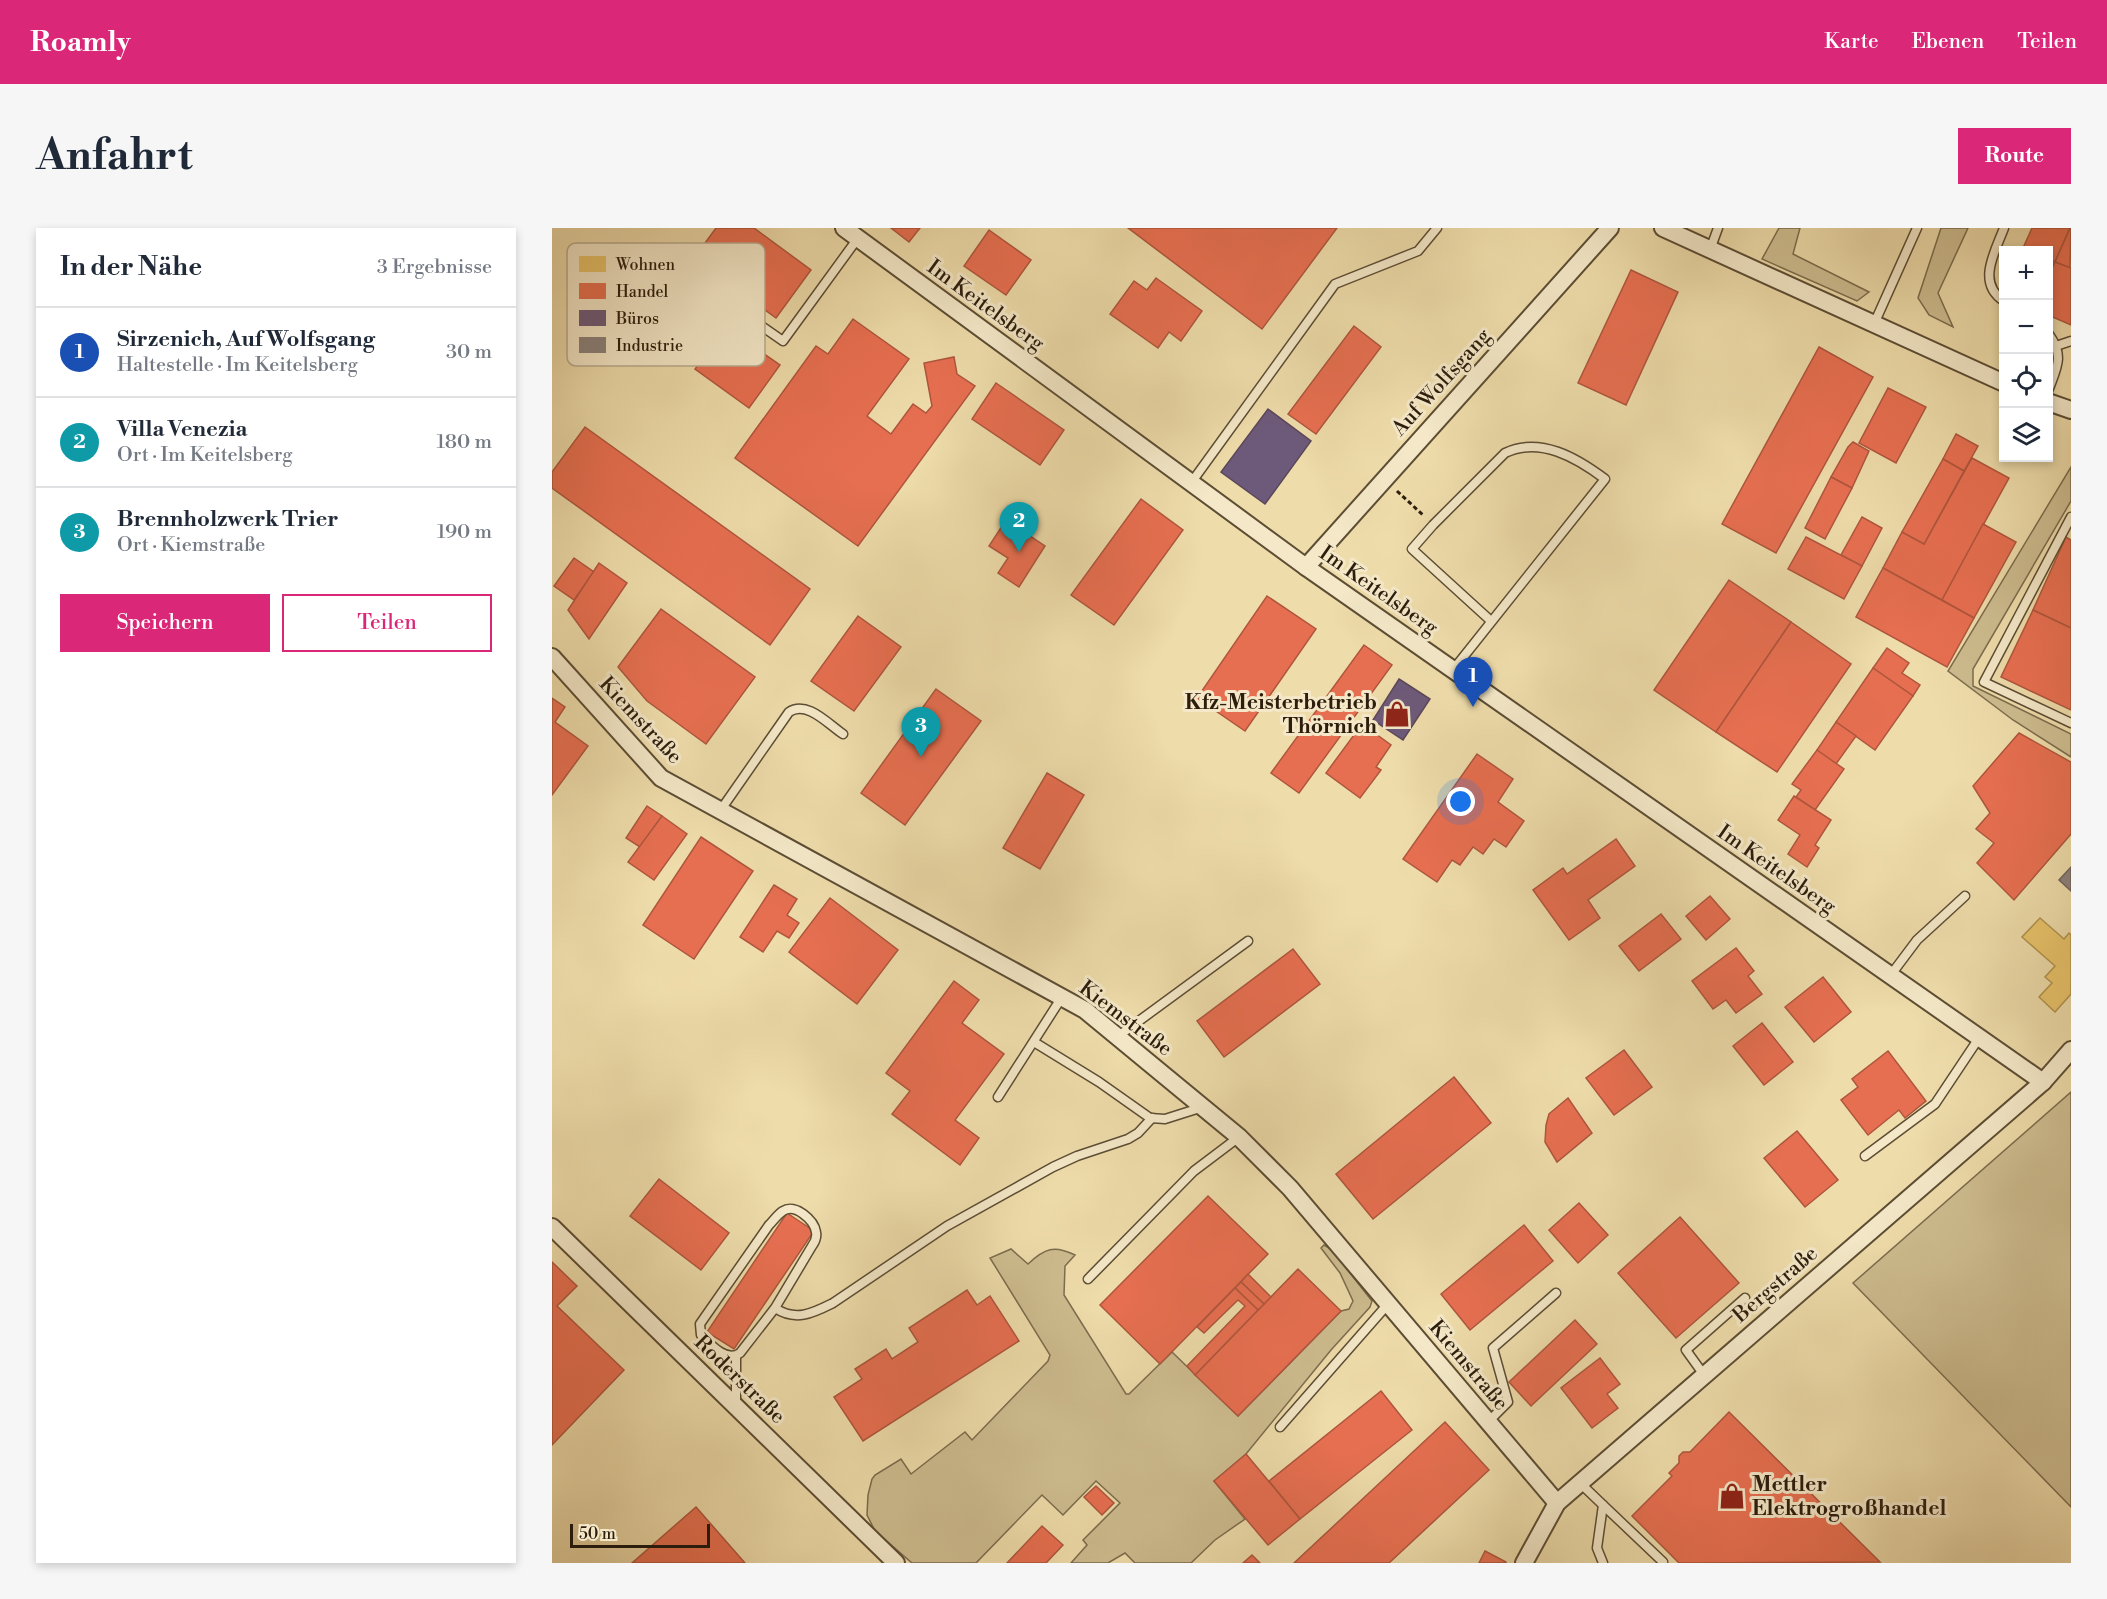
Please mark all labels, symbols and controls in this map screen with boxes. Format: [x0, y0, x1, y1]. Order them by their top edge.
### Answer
text: Roamly [30, 25, 131, 60]
text: Karte [1824, 29, 1879, 55]
text: Ebenen [1912, 29, 1984, 55]
text: Teilen [2017, 29, 2077, 55]
button: Route [1958, 128, 2071, 184]
text: Anfahrt [36, 130, 193, 183]
legend [567, 243, 765, 366]
map controls [1999, 246, 2053, 462]
button: + [1999, 246, 2053, 300]
text: In der Nähe [60, 251, 202, 283]
street label: Im Keitelsberg [922, 254, 1049, 357]
text: 3 Ergebnisse [377, 255, 492, 280]
text: Wohnen [615, 255, 676, 275]
text: Handel [616, 282, 669, 302]
button: − [1999, 300, 2053, 354]
text: Büros [615, 309, 659, 329]
street label: Auf Wolfsgang [1386, 323, 1497, 443]
text: Sirzenich, Auf Wolfsgang [117, 326, 375, 353]
text: Industrie [616, 336, 683, 356]
text: 1 [75, 340, 84, 365]
text: 30 m [446, 340, 492, 365]
text: Haltestelle · Im Keitelsberg [117, 353, 358, 378]
button: locate [1999, 354, 2053, 408]
button: layers [1999, 408, 2053, 462]
text: Villa Venezia [117, 416, 247, 443]
text: 2 [73, 430, 86, 455]
text: 180 m [437, 430, 492, 455]
text: Ort · Im Keitelsberg [117, 443, 293, 468]
pin: 2 [1000, 502, 1038, 552]
text: Brennholzwerk Trier [117, 506, 338, 533]
text: 3 [73, 520, 86, 545]
text: 190 m [437, 520, 492, 545]
text: Ort · Kiemstraße [117, 533, 265, 558]
street label: Im Keitelsberg [1314, 540, 1443, 641]
button: Speichern [60, 594, 270, 652]
button: Teilen [282, 594, 492, 652]
pin: 1 [1454, 658, 1492, 707]
street label: Kiemstraße [593, 672, 687, 770]
place label: Kfz-Meisterbetrieb Thörnich [1185, 690, 1377, 740]
shop icon: Kfz-Meisterbetrieb Thörnich [1382, 699, 1412, 729]
pin: 3 [902, 708, 940, 757]
your location [1446, 787, 1475, 816]
street label: Im Keitelsberg [1712, 819, 1841, 920]
street label: Kiemstraße [1074, 975, 1177, 1062]
street label: Bergstraße [1727, 1241, 1823, 1329]
street label: Kiemstraße [1423, 1315, 1514, 1416]
street label: Roderstraße [688, 1330, 790, 1430]
place label: Mettler Elektrogroßhandel [1752, 1472, 1946, 1522]
shop icon: Mettler Elektrogroßhandel [1717, 1481, 1747, 1511]
scale bar [570, 1521, 710, 1548]
text: 50 m [579, 1524, 616, 1544]

